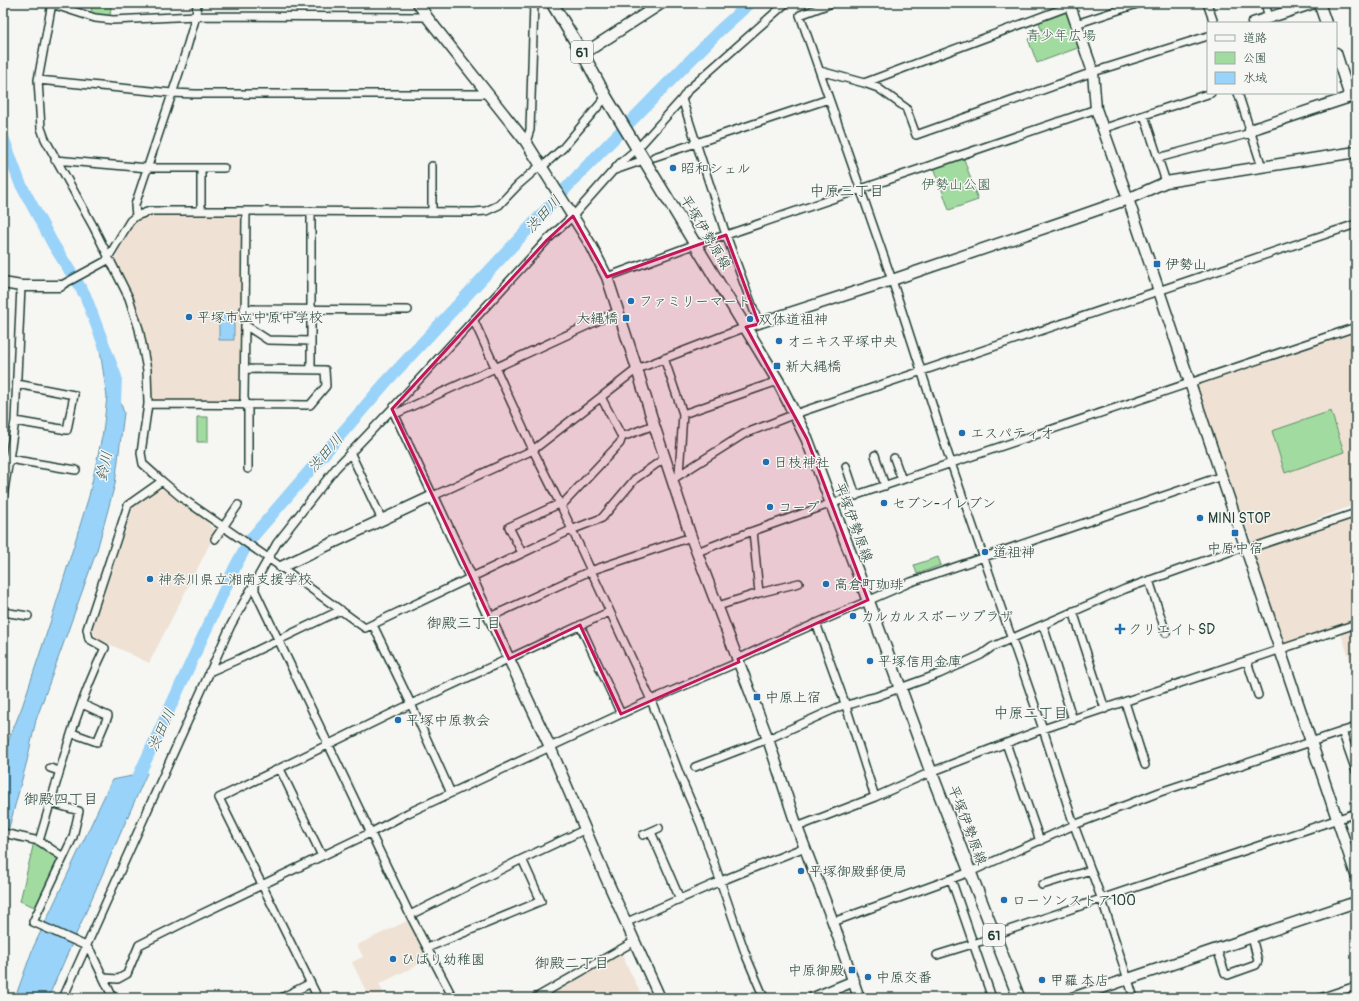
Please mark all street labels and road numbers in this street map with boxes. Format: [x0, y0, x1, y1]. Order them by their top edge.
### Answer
road number: 61 [571, 41, 593, 63]
street label: 平塚伊勢原線 [677, 192, 734, 273]
street label: 平塚伊勢原線 [831, 480, 877, 564]
street label: 平塚伊勢原線 [945, 783, 991, 867]
road number: 61 [983, 924, 1005, 946]

